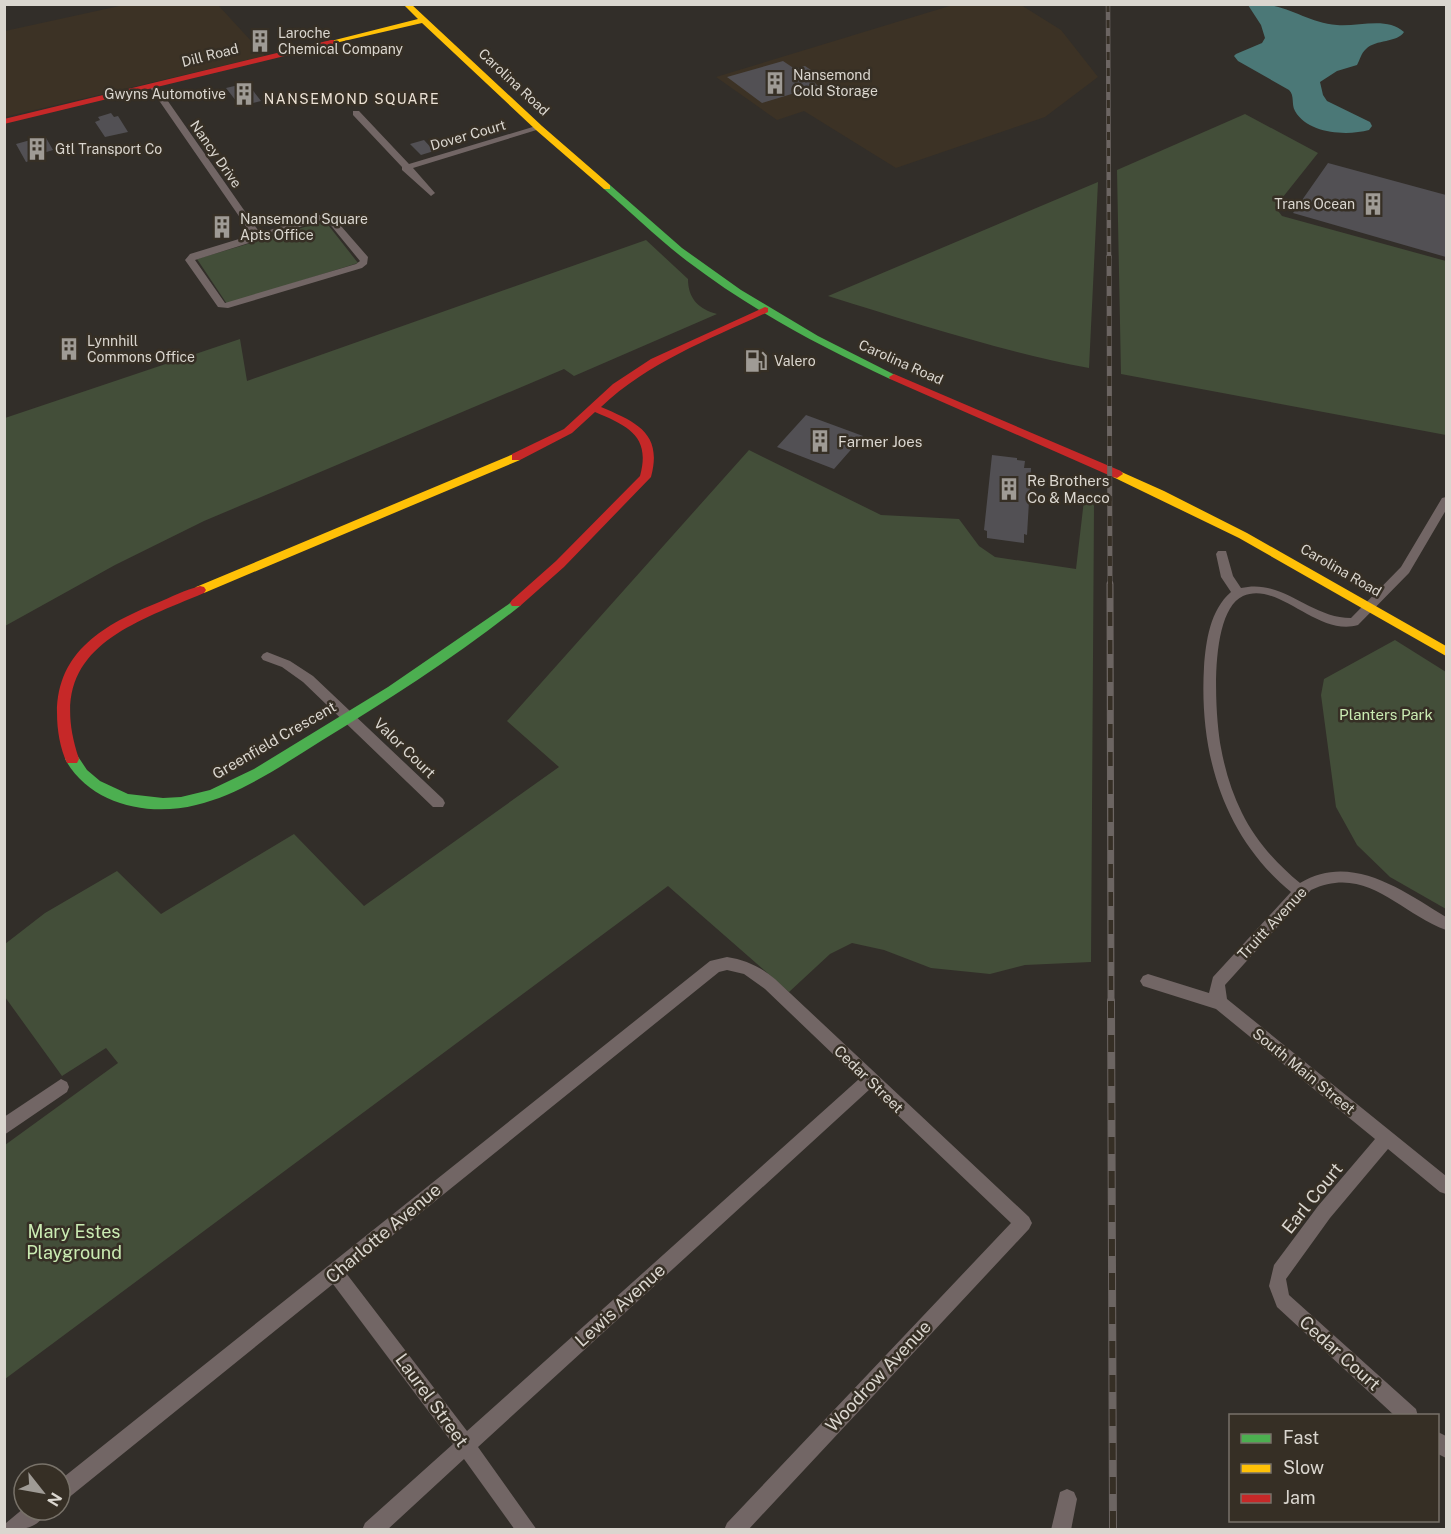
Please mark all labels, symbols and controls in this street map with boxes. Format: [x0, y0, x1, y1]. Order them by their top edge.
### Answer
place label: Laroche Chemical Company [278, 25, 404, 57]
building icon: Laroche Chemical Company [247, 28, 273, 54]
street label: Dill Road [180, 40, 240, 70]
street label: Carolina Road [475, 45, 553, 119]
place label: Nansemond Cold Storage [793, 67, 878, 99]
building icon: Nansemond Cold Storage [762, 70, 788, 96]
building icon: Gwyns Automotive [231, 81, 257, 107]
place label: Gwyns Automotive [104, 86, 226, 102]
district label: NANSEMOND SQUARE [264, 91, 440, 107]
street label: Nancy Drive [187, 117, 245, 191]
street label: Dover Court [428, 117, 508, 153]
building icon: Gtl Transport Co [24, 136, 50, 162]
place label: Gtl Transport Co [55, 141, 162, 157]
building icon: Trans Ocean [1360, 191, 1386, 217]
place label: Trans Ocean [1274, 196, 1355, 212]
place label: Nansemond Square Apts Office [240, 211, 368, 243]
building icon: Nansemond Square Apts Office [209, 214, 235, 240]
place label: Lynnhill Commons Office [87, 333, 195, 365]
building icon: Lynnhill Commons Office [56, 336, 82, 362]
street label: Carolina Road [856, 336, 946, 388]
fuel station icon: Valero [743, 348, 769, 374]
place label: Valero [774, 353, 816, 369]
building icon: Farmer Joes [807, 428, 833, 454]
place label: Farmer Joes [838, 433, 922, 450]
place label: Re Brothers Co & Macco [1027, 472, 1110, 506]
building icon: Re Brothers Co & Macco [996, 476, 1022, 502]
street label: Carolina Road [1298, 540, 1384, 600]
street label: Greenfield Crescent [209, 698, 339, 782]
park label: Planters Park [1339, 706, 1433, 723]
street label: Valor Court [371, 714, 439, 782]
street label: Truitt Avenue [1234, 883, 1310, 963]
street label: South Main Street [1249, 1024, 1359, 1118]
street label: Cedar Street [831, 1042, 907, 1116]
street label: Earl Court [1277, 1158, 1347, 1238]
street label: Charlotte Avenue [321, 1179, 445, 1287]
park label: Mary Estes Playground [26, 1221, 122, 1263]
street label: Lewis Avenue [571, 1259, 669, 1351]
street label: Cedar Court [1295, 1311, 1385, 1395]
street label: Woodrow Avenue [821, 1316, 935, 1436]
street label: Laurel Street [391, 1349, 473, 1451]
legend [1229, 1414, 1439, 1522]
text: Fast [1283, 1427, 1319, 1448]
text: Slow [1283, 1457, 1324, 1478]
north arrow [12, 1462, 72, 1522]
text: Jam [1283, 1487, 1316, 1508]
text: N [43, 1489, 66, 1510]

